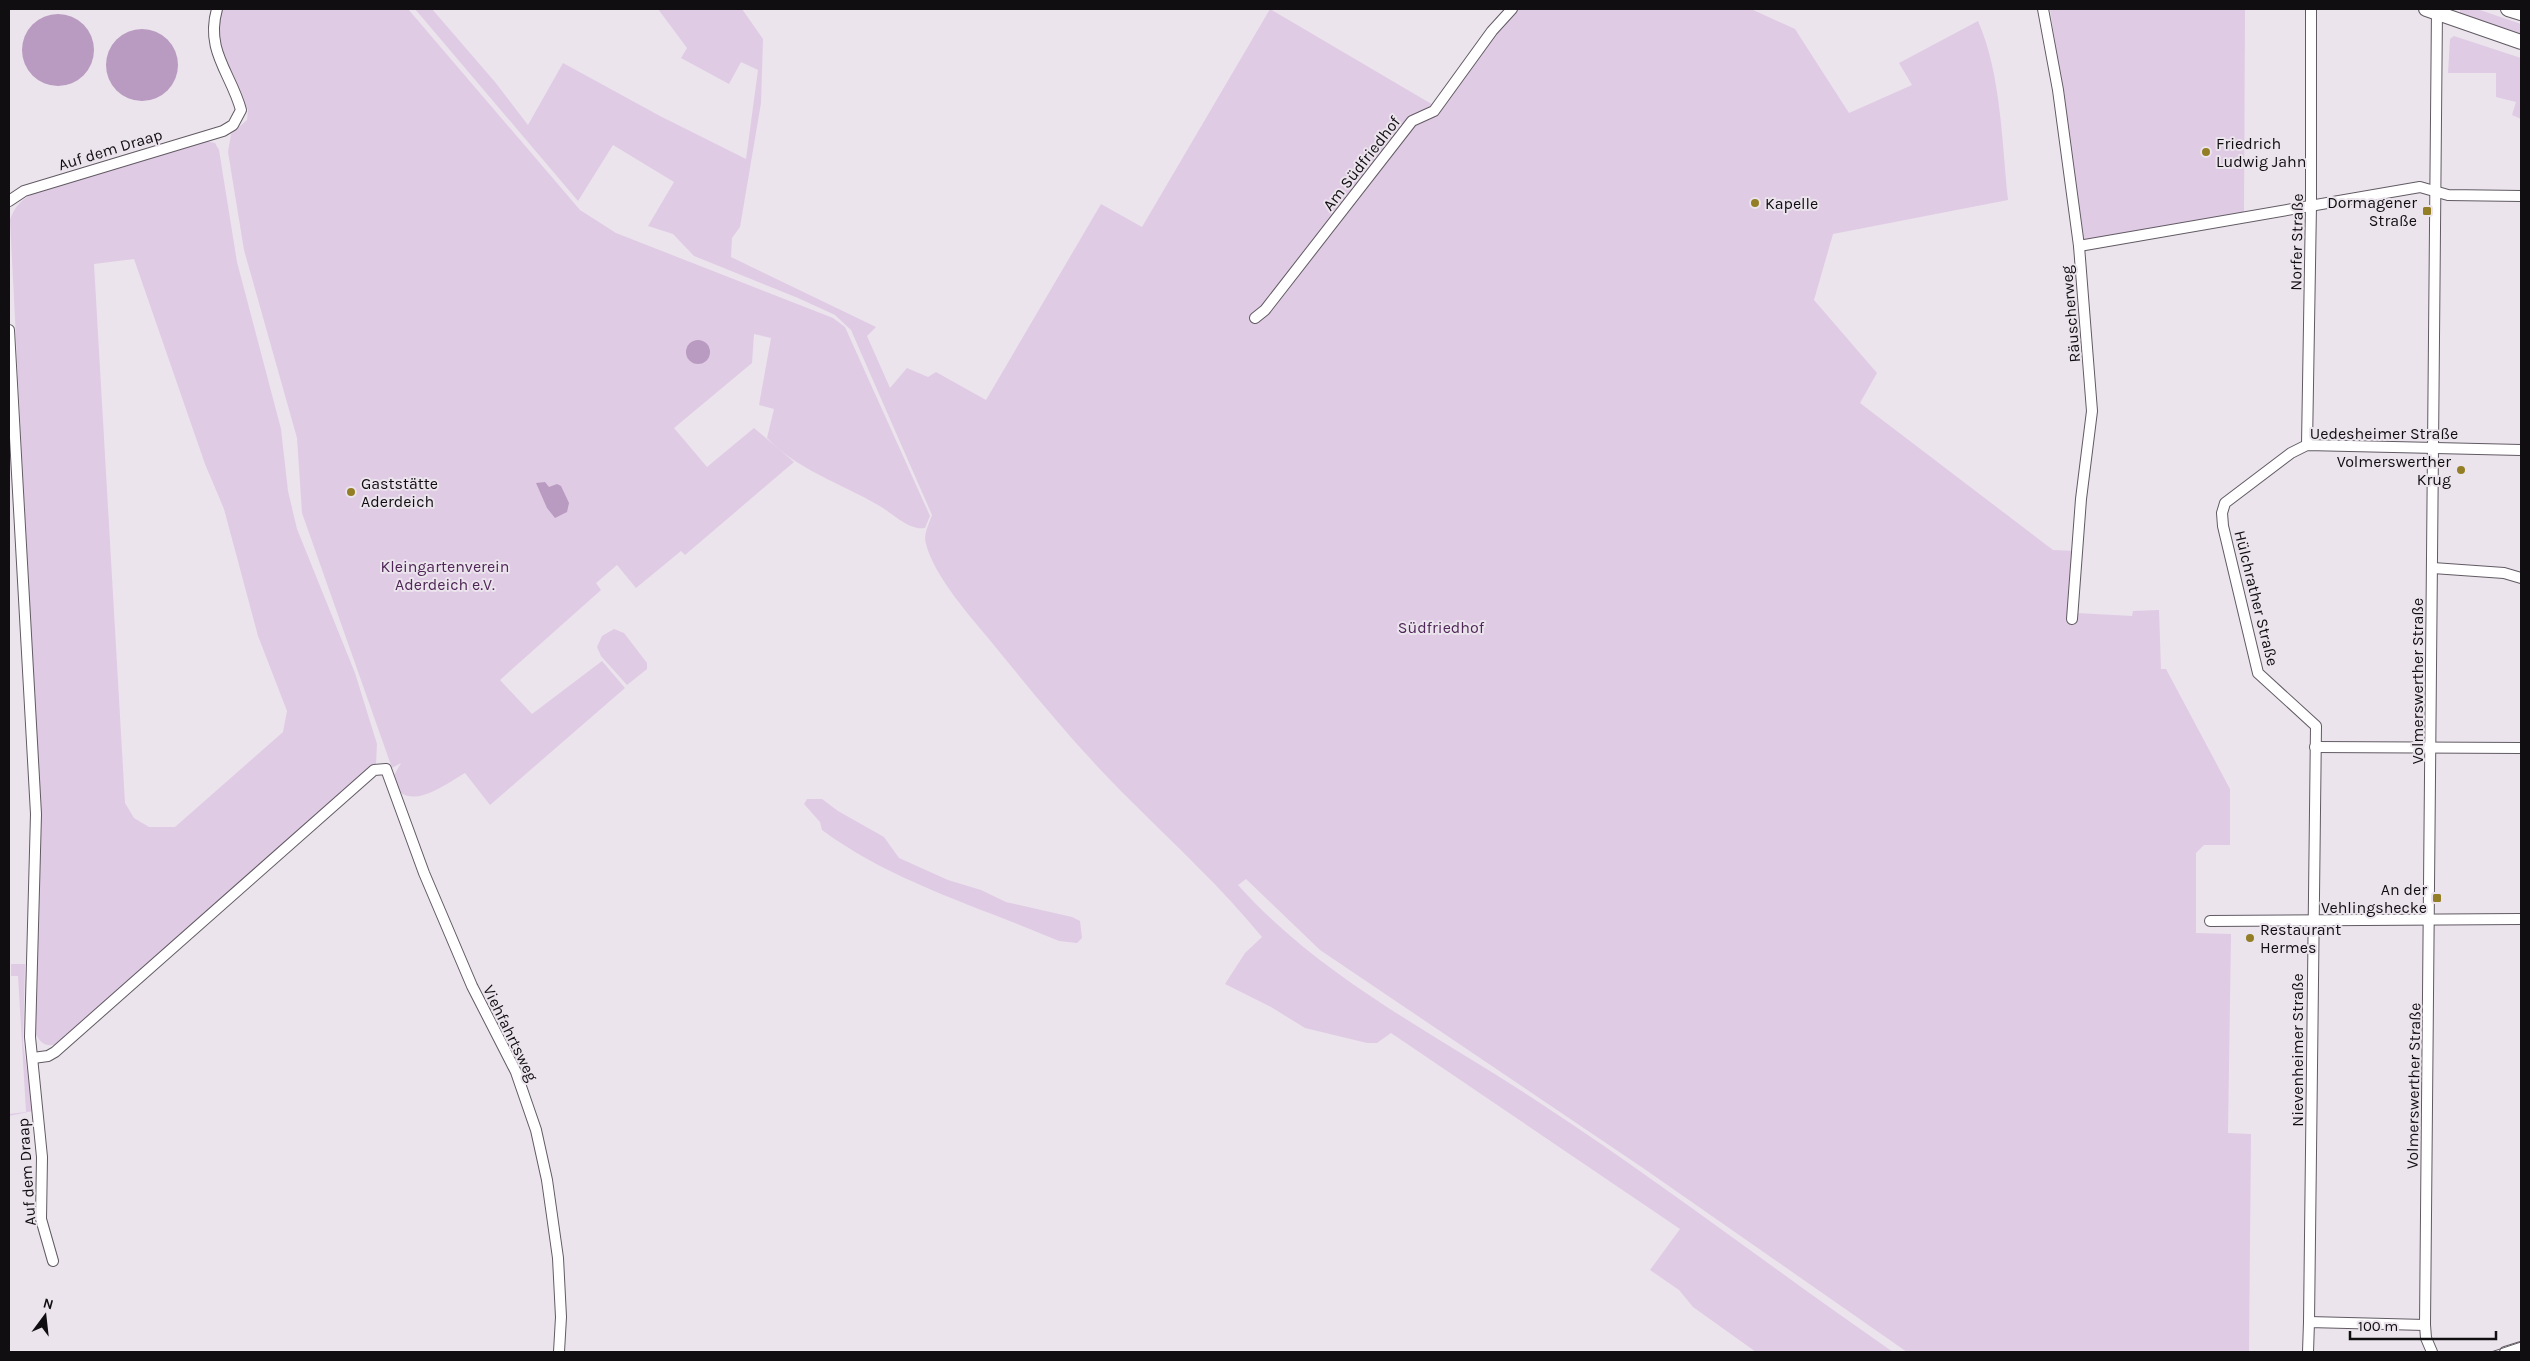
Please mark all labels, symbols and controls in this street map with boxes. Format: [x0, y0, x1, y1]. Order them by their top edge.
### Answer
street label: Am Südfriedhof [1319, 112, 1404, 214]
street label: Auf dem Draap [56, 125, 165, 174]
place label: Friedrich Ludwig Jahn [2216, 134, 2306, 171]
marker: Friedrich Ludwig Jahn [2200, 146, 2212, 158]
street label: Norfer Straße [2286, 193, 2307, 291]
place label: Dormagener Straße [2327, 193, 2417, 230]
place label: Kapelle [1765, 194, 1818, 213]
marker: Kapelle [1749, 197, 1761, 209]
marker: Dormagener Straße [2421, 205, 2433, 217]
street label: Räuscherweg [2057, 265, 2084, 363]
street label: Uedesheimer Straße [2310, 424, 2458, 443]
place label: Volmerswerther Krug [2337, 452, 2451, 489]
marker: Volmerswerther Krug [2455, 464, 2467, 476]
place label: Gaststätte Aderdeich [361, 474, 438, 511]
marker: Gaststätte Aderdeich [345, 486, 357, 498]
street label: Hülchrather Straße [2230, 528, 2283, 668]
park label: Kleingartenverein Aderdeich e.V. [380, 557, 510, 594]
street label: Volmerswerther Straße [2408, 598, 2427, 764]
park label: Südfriedhof [1398, 618, 1485, 637]
place label: An der Vehlingshecke [2321, 880, 2427, 917]
marker: An der Vehlingshecke [2431, 892, 2443, 904]
place label: Restaurant Hermes [2260, 920, 2341, 957]
marker: Restaurant Hermes [2244, 932, 2256, 944]
street label: Nievenheimer Straße [2288, 973, 2307, 1127]
street label: Viehfahrtsweg [479, 982, 542, 1084]
street label: Volmerswerther Straße [2403, 1003, 2424, 1169]
street label: Auf dem Draap [13, 1117, 40, 1226]
north arrow [20, 1291, 70, 1341]
text: N [41, 1294, 55, 1313]
scale bar [2350, 1308, 2496, 1340]
text: 100 m [2358, 1317, 2398, 1335]

